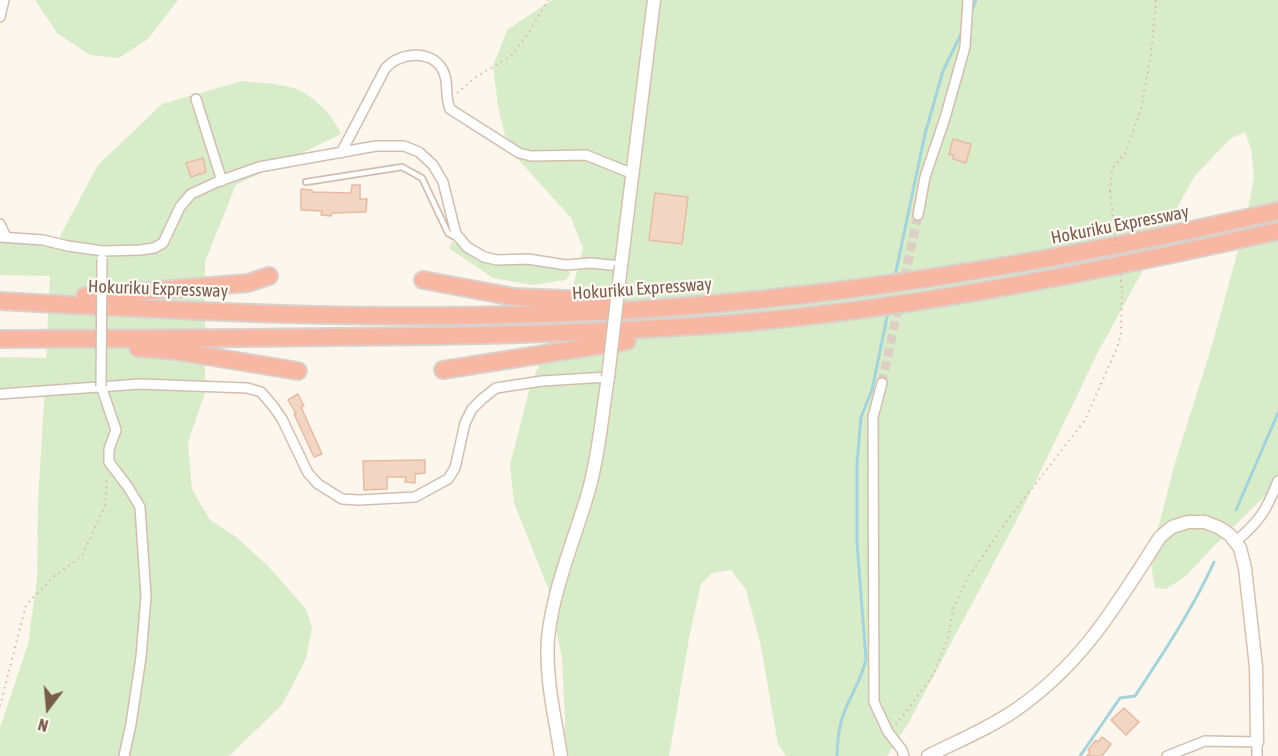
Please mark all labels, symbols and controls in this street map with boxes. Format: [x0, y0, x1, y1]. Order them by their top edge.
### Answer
street label: Hokuriku Expressway [1049, 201, 1191, 249]
street label: Hokuriku Expressway [571, 273, 713, 305]
street label: Hokuriku Expressway [88, 276, 228, 302]
north arrow [18, 678, 78, 738]
text: N [36, 715, 50, 735]

